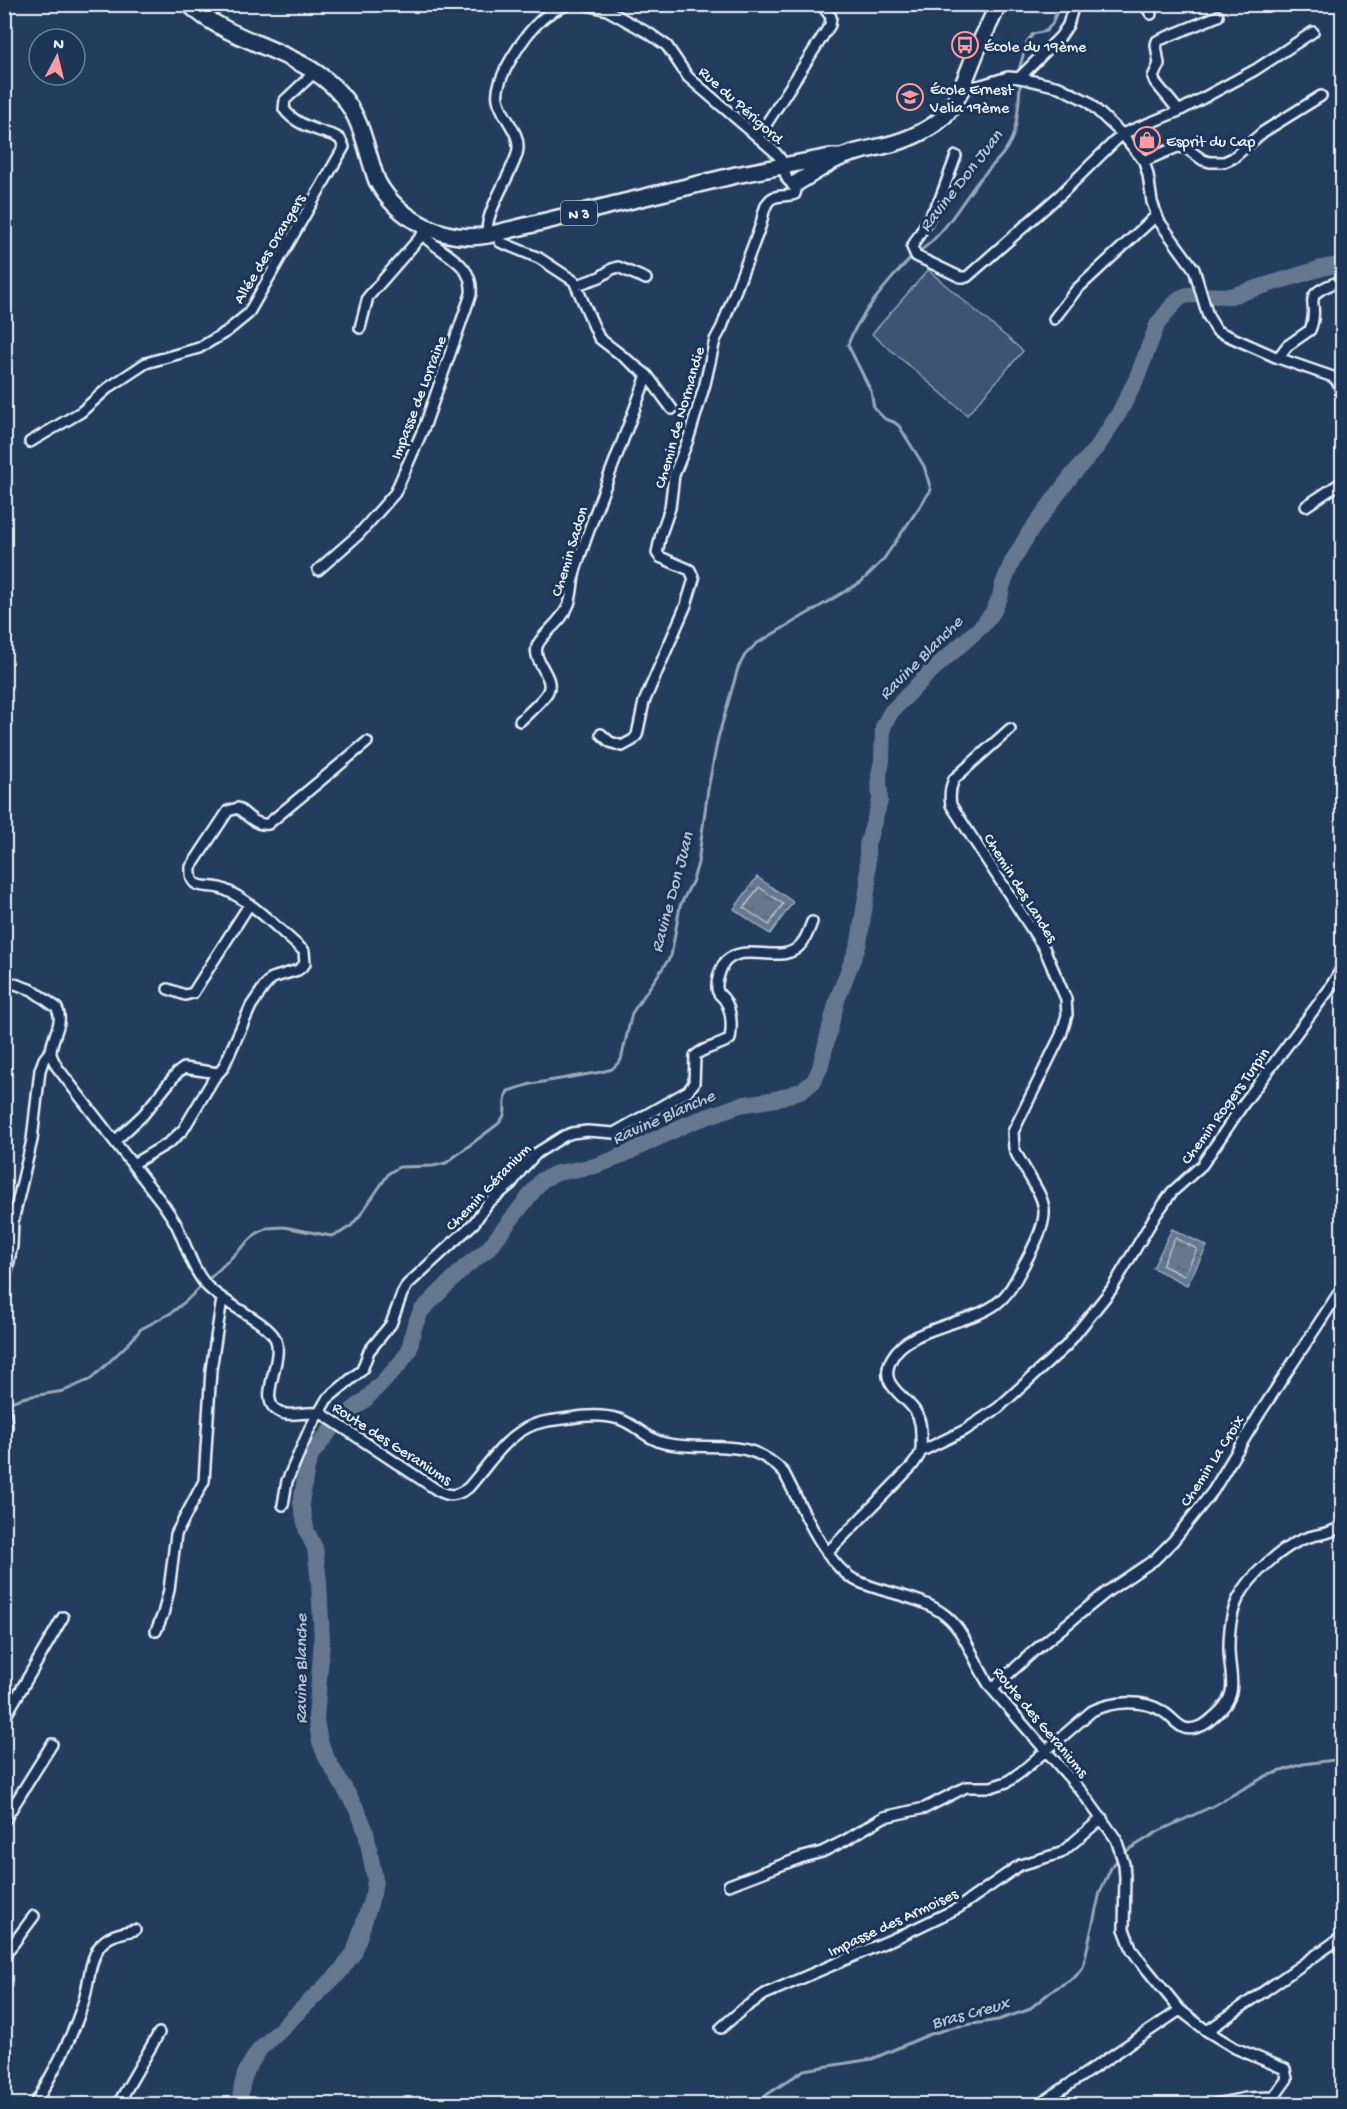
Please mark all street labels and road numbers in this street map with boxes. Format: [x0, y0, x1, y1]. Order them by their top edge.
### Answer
street label: Rue du Périgord [693, 64, 787, 151]
street label: Allée des Orangers [231, 190, 312, 308]
road number: N 3 [561, 201, 597, 225]
street label: Impasse de Lorraine [388, 333, 453, 463]
street label: Chemin de Normandie [652, 344, 711, 491]
street label: Chemin Sadon [549, 504, 594, 599]
street label: Chemin des Landes [978, 831, 1061, 948]
street label: Chemin Rogers Turpin [1178, 1045, 1276, 1169]
street label: Chemin Géranium [443, 1140, 537, 1236]
street label: Route des Geraniums [328, 1399, 455, 1491]
street label: Chemin La Croix [1177, 1412, 1251, 1511]
street label: Route des Geraniums [987, 1664, 1092, 1783]
street label: Impasse des Armoises [825, 1885, 963, 1963]

